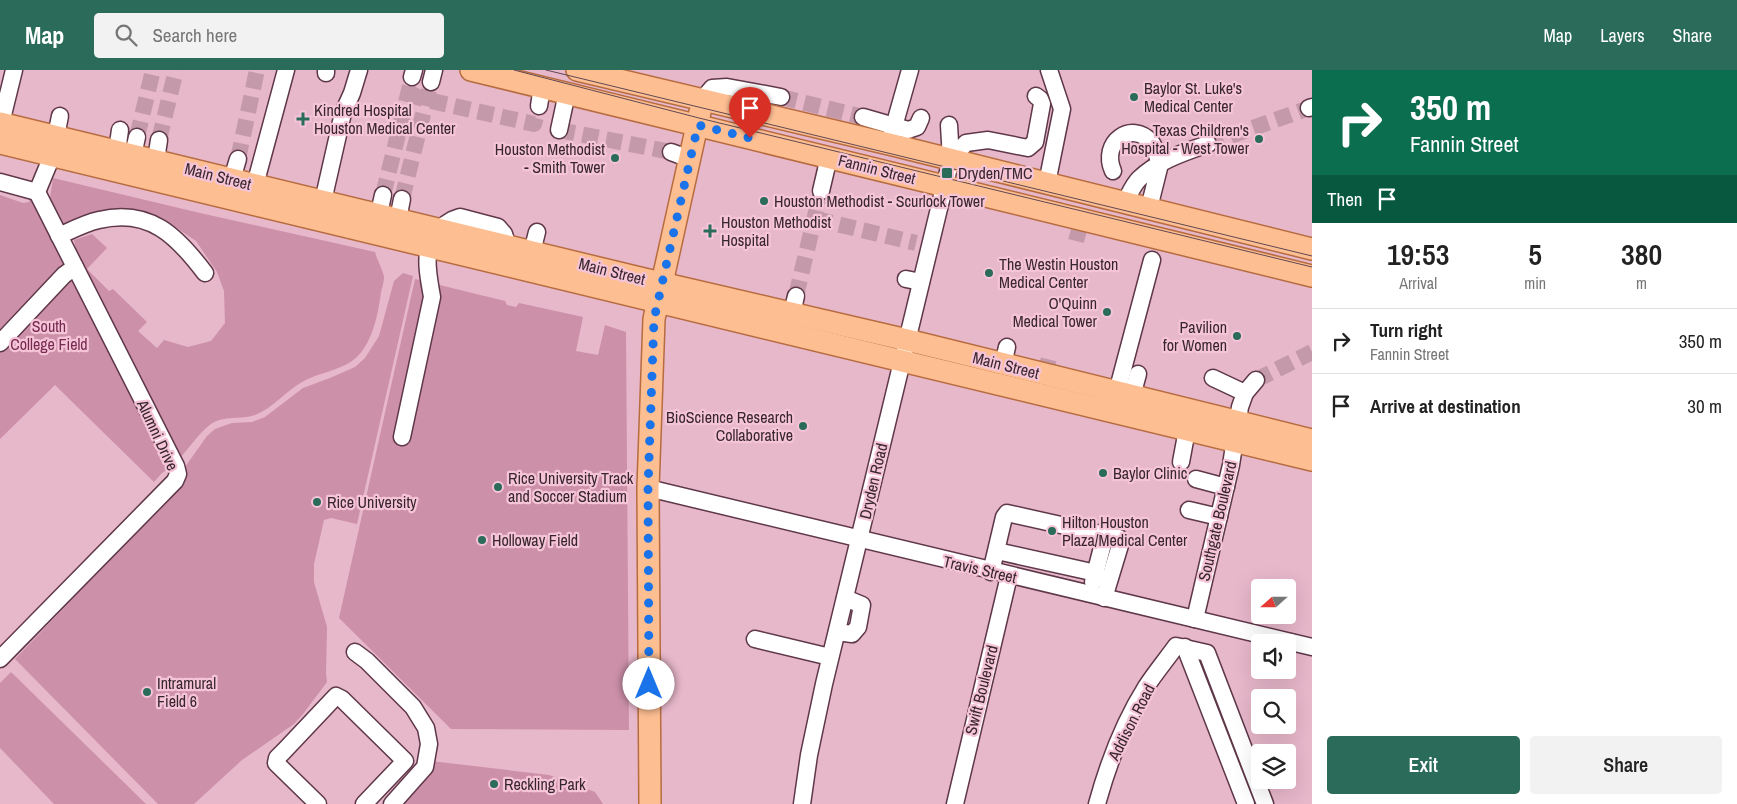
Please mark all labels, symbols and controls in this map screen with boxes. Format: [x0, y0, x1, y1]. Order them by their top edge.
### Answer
search box [94, 13, 444, 58]
text: Map [25, 19, 64, 51]
icon: search [112, 21, 140, 49]
text: Search here [152, 22, 237, 48]
text: Map [1544, 23, 1572, 48]
text: Layers [1600, 23, 1645, 48]
text: Share [1673, 23, 1712, 48]
place label: Baylor St. Luke's Medical Center [1144, 77, 1242, 117]
text: 350 m [1410, 84, 1491, 131]
pin [729, 87, 771, 138]
icon: right [1327, 90, 1392, 155]
marker: Baylor St. Luke's Medical Center [1128, 91, 1140, 103]
icon: arrive [736, 94, 764, 122]
place label: Kindred Hospital Houston Medical Center [314, 99, 456, 139]
marker: Kindred Hospital Houston Medical Center [296, 112, 310, 126]
place label: Texas Children's Hospital - West Tower [1121, 119, 1250, 159]
text: Fannin Street [1410, 129, 1518, 159]
marker: Texas Children's Hospital - West Tower [1253, 133, 1265, 145]
place label: Houston Methodist - Smith Tower [495, 138, 606, 178]
street label: Fannin Street [836, 149, 918, 189]
marker: Houston Methodist - Smith Tower [609, 152, 621, 164]
street label: Main Street [182, 157, 254, 195]
place label: Dryden/TMC [958, 162, 1032, 184]
marker: Dryden/TMC [940, 166, 954, 180]
icon: arrive [1373, 185, 1401, 213]
text: Then [1327, 186, 1363, 212]
place label: Houston Methodist - Scurlock Tower [774, 190, 985, 212]
marker: Houston Methodist - Scurlock Tower [758, 195, 770, 207]
place label: Houston Methodist Hospital [721, 211, 831, 251]
marker: Houston Methodist Hospital [703, 224, 717, 238]
text: 19:53 [1387, 234, 1449, 274]
text: 5 [1528, 234, 1542, 274]
text: 380 [1621, 234, 1662, 274]
street label: Main Street [576, 252, 648, 290]
place label: The Westin Houston Medical Center [999, 253, 1118, 293]
marker: The Westin Houston Medical Center [983, 267, 995, 279]
text: Arrival [1399, 272, 1437, 294]
text: min [1524, 272, 1546, 294]
text: m [1636, 272, 1647, 294]
place label: O'Quinn Medical Tower [1013, 292, 1098, 332]
marker: O'Quinn Medical Tower [1101, 306, 1113, 318]
park label: South College Field [10, 315, 88, 355]
place label: Pavilion for Women [1163, 316, 1227, 356]
text: Turn right [1370, 317, 1442, 343]
icon: right [1327, 327, 1355, 355]
text: 350 m [1679, 328, 1722, 354]
marker: Pavilion for Women [1231, 330, 1243, 342]
text: Fannin Street [1370, 343, 1449, 365]
street label: Main Street [970, 346, 1042, 384]
icon: arrive [1327, 392, 1355, 420]
text: Arrive at destination [1370, 393, 1521, 419]
text: 30 m [1687, 393, 1722, 419]
street label: Alumni Drive [132, 395, 184, 474]
place label: BioScience Research Collaborative [666, 406, 793, 446]
marker: BioScience Research Collaborative [797, 420, 809, 432]
street label: Dryden Road [854, 441, 892, 521]
street label: Southgate Boulevard [1192, 459, 1242, 583]
place label: Baylor Clinic [1113, 462, 1188, 484]
place label: Rice University Track and Soccer Stadium [508, 467, 634, 507]
marker: Baylor Clinic [1097, 467, 1109, 479]
marker: Rice University Track and Soccer Stadium [492, 481, 504, 493]
place label: Rice University [327, 491, 417, 513]
marker: Rice University [311, 496, 323, 508]
place label: Hilton Houston Plaza/Medical Center [1062, 511, 1188, 551]
marker: Hilton Houston Plaza/Medical Center [1046, 525, 1058, 537]
place label: Holloway Field [492, 529, 578, 551]
marker: Holloway Field [476, 534, 488, 546]
street label: Travis Street [941, 550, 1019, 588]
north arrow [1251, 579, 1296, 624]
map controls [1251, 579, 1296, 789]
button: sound [1251, 634, 1296, 679]
street label: Swift Boulevard [959, 643, 1003, 737]
position arrow [622, 657, 674, 709]
place label: Intramural Field 6 [157, 672, 216, 712]
street label: Addison Road [1102, 680, 1160, 765]
marker: Intramural Field 6 [141, 686, 153, 698]
button: search [1251, 689, 1296, 734]
button: Exit [1327, 736, 1520, 794]
button: Share [1530, 736, 1722, 794]
button: layers [1251, 744, 1296, 789]
place label: Reckling Park [504, 773, 586, 795]
marker: Reckling Park [488, 778, 500, 790]

